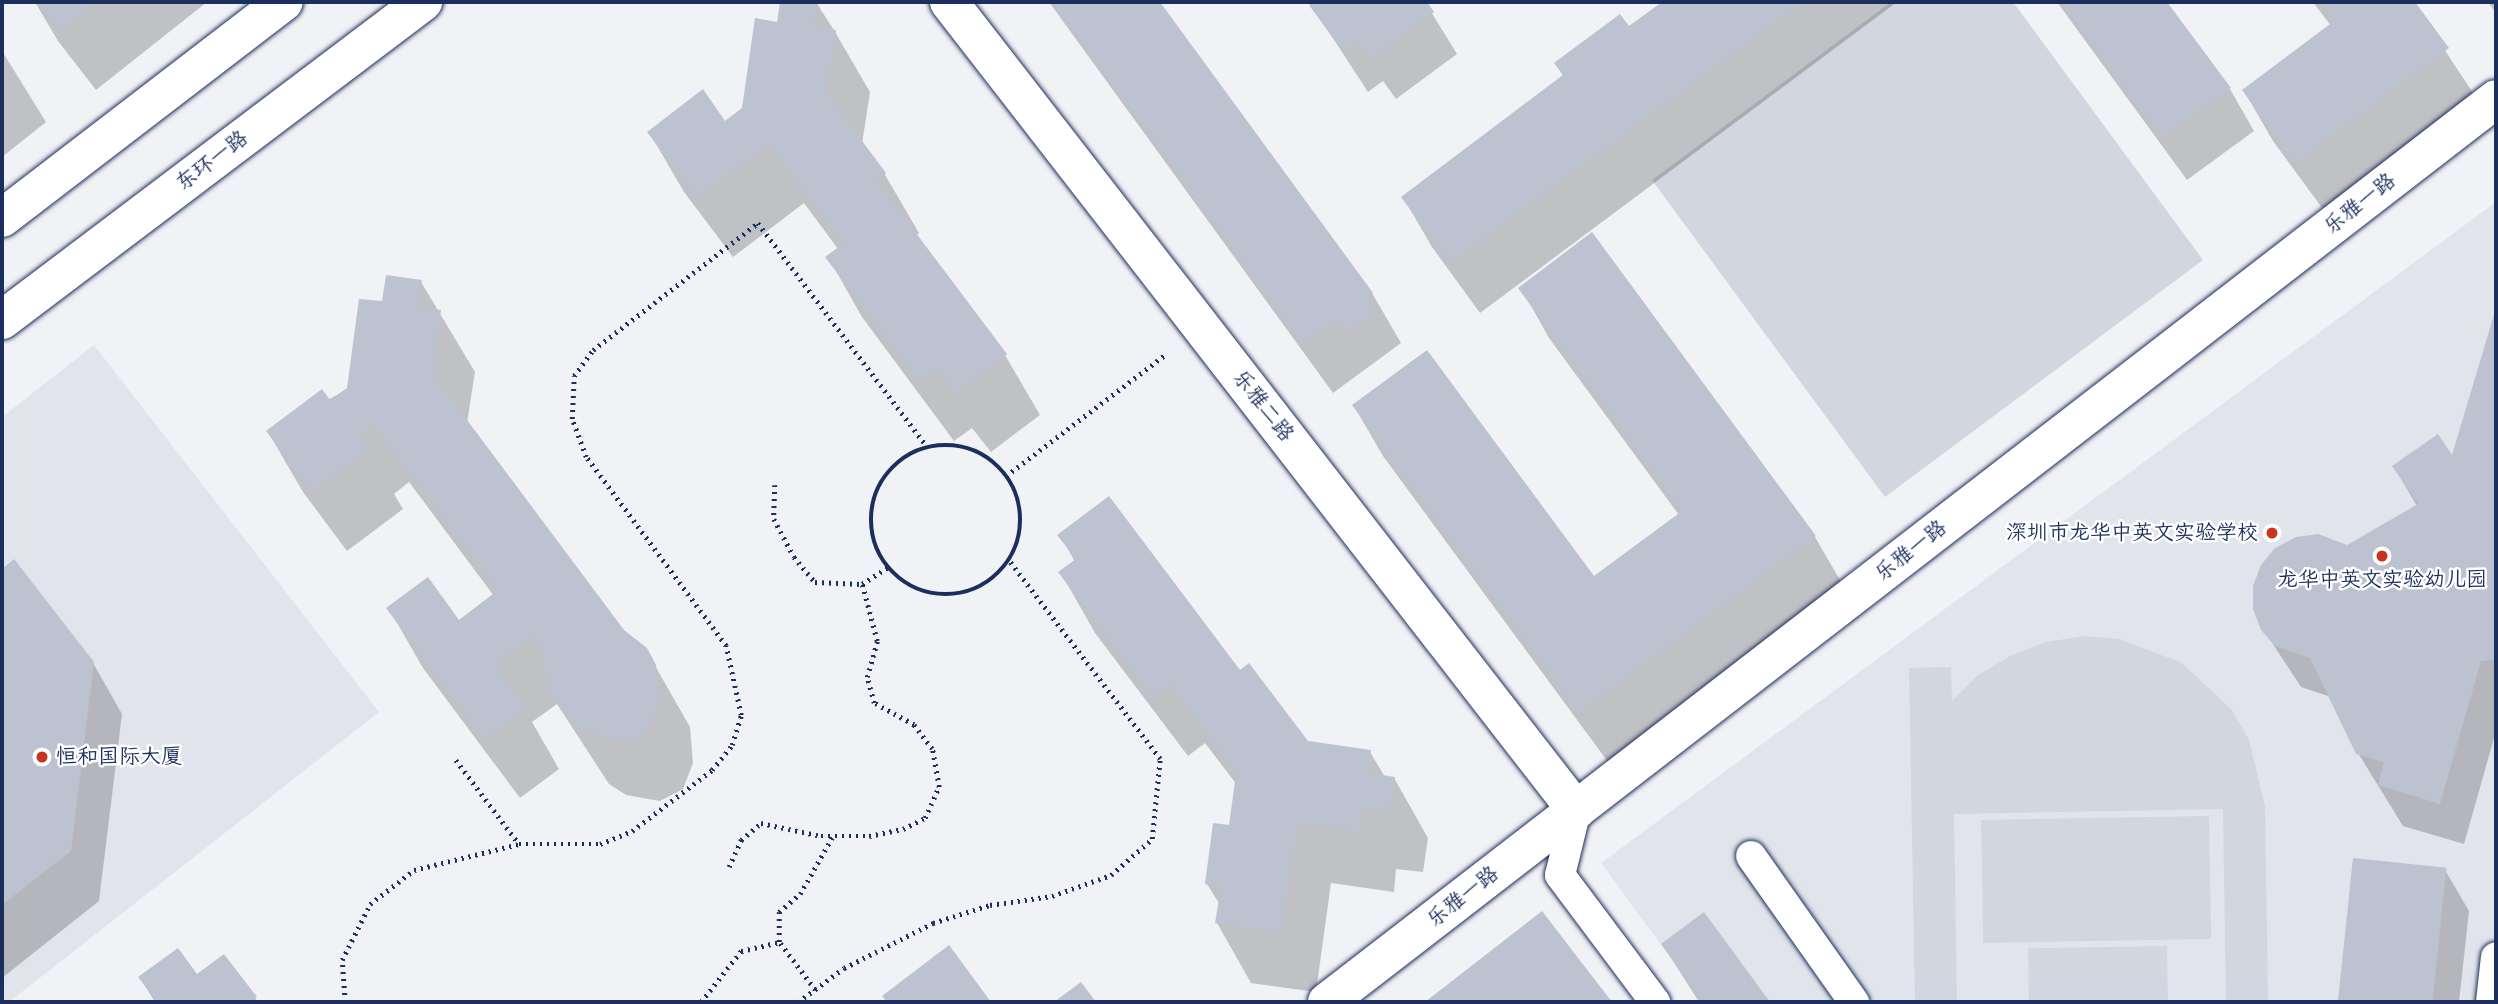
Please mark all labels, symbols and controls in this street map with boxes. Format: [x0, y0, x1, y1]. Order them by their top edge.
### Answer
street label: 东环一路 [171, 126, 253, 196]
street label: 乐雅一路 [2319, 168, 2401, 240]
street label: 乐雅二路 [1227, 365, 1299, 447]
street label: 乐雅一路 [1870, 515, 1952, 587]
place label: 深圳市龙华中英文实验学校 [2006, 520, 2258, 546]
marker: 深圳市龙华中英文实验学校 [2264, 525, 2280, 541]
marker: 龙华中英文实验幼儿园 [2374, 548, 2390, 564]
place label: 龙华中英文实验幼儿园 [2277, 567, 2487, 593]
place label: 恒和国际大厦 [56, 744, 182, 770]
marker: 恒和国际大厦 [34, 749, 50, 765]
street label: 乐雅一路 [1422, 861, 1504, 933]

